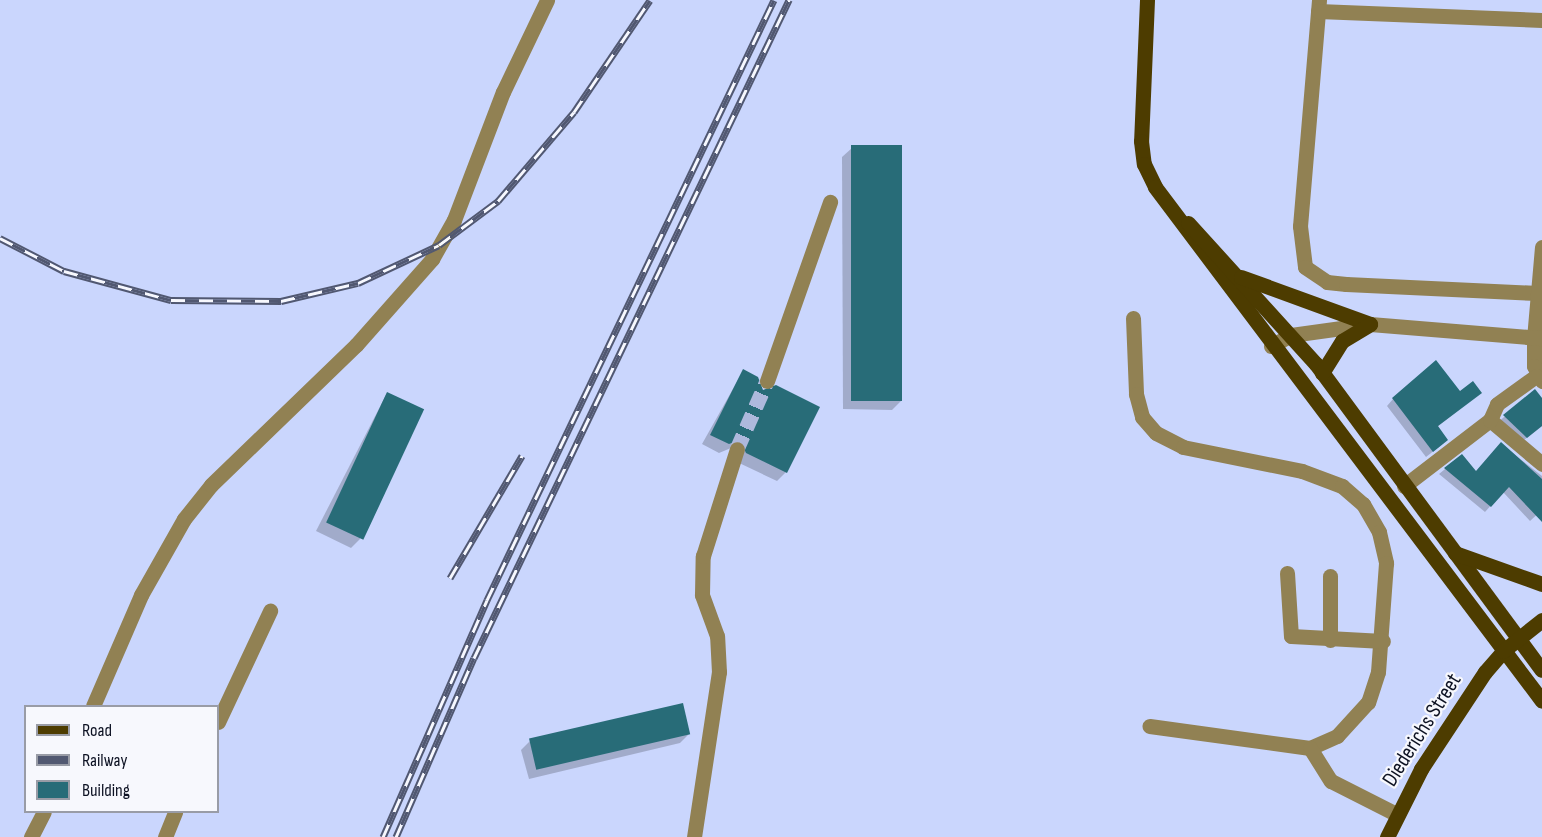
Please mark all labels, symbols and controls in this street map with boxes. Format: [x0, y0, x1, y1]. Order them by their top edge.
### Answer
street label: Diederichs Street [1377, 669, 1467, 791]
legend [24, 705, 219, 813]
text: Road [82, 720, 112, 741]
text: Railway [82, 750, 127, 771]
text: Building [82, 780, 130, 801]

